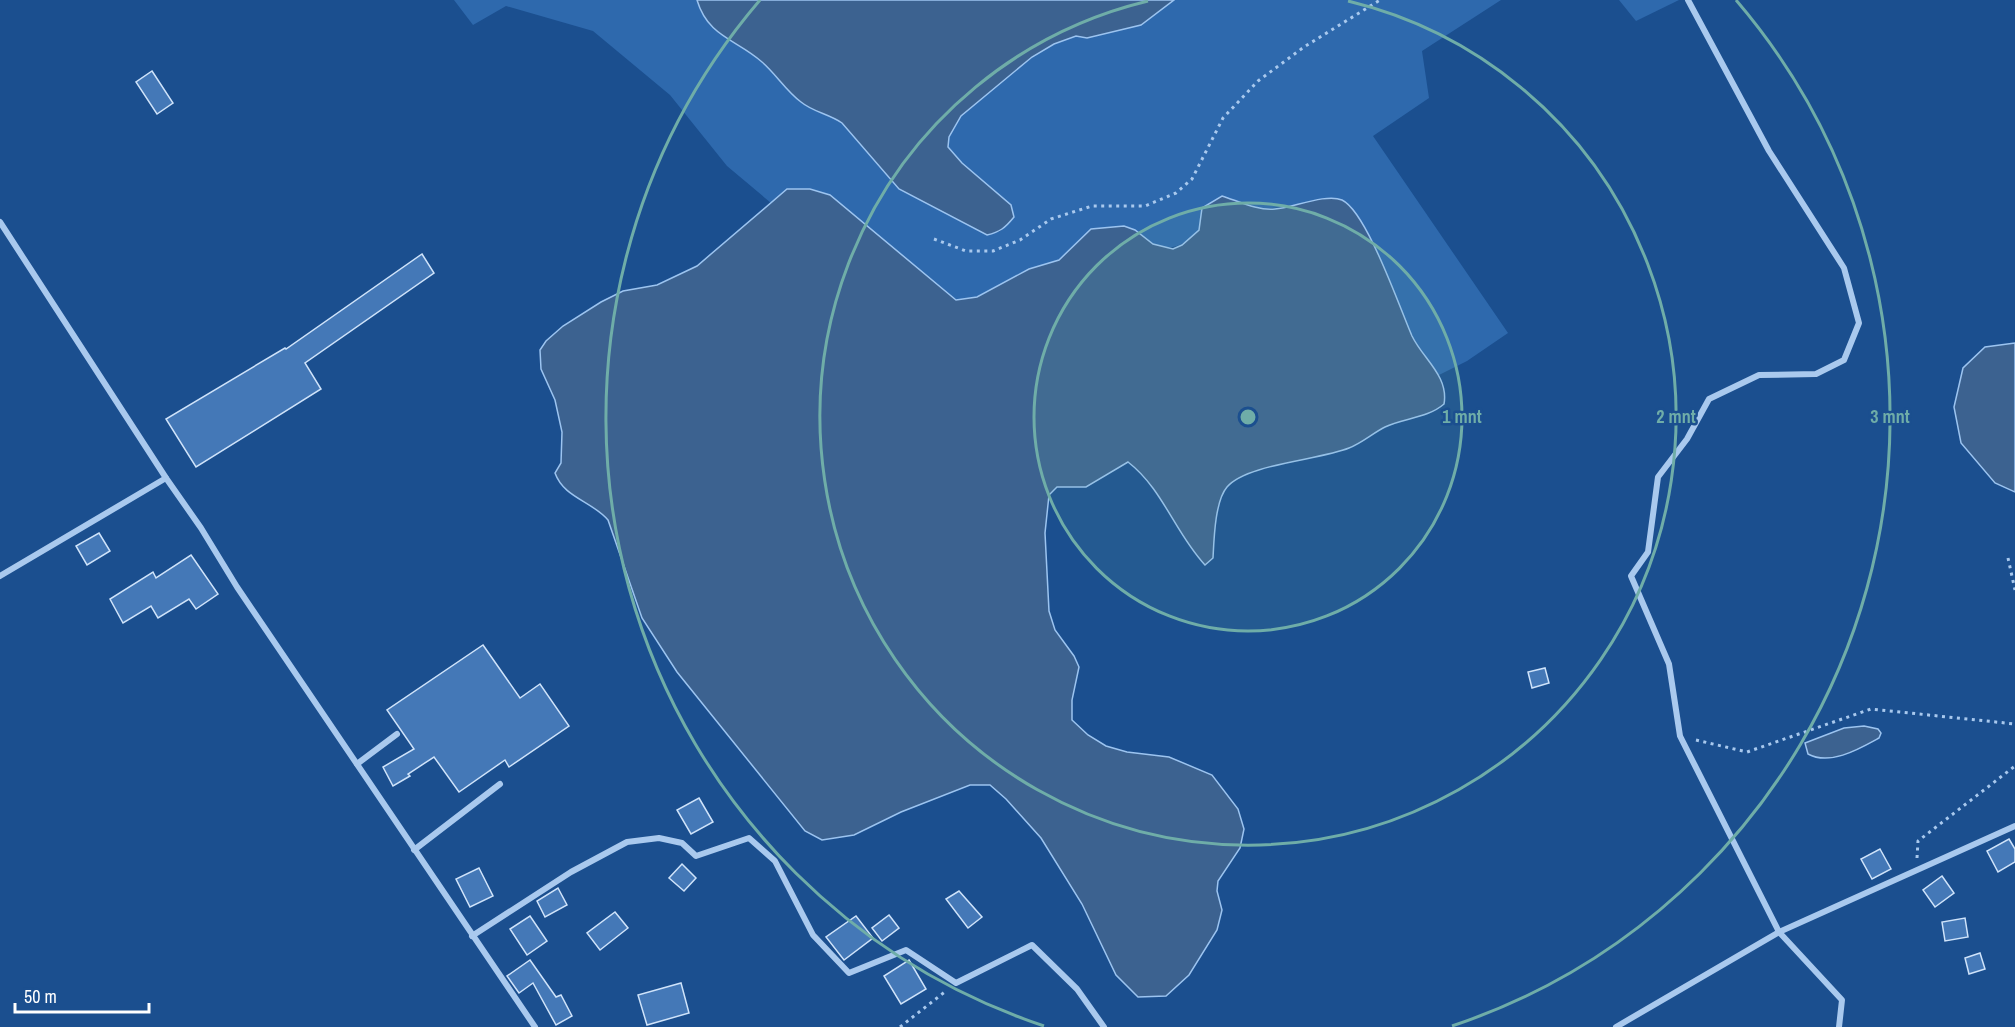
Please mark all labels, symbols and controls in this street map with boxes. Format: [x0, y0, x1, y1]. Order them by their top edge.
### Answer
text: 1 mnt [1442, 404, 1482, 429]
text: 2 mnt [1656, 404, 1696, 429]
text: 3 mnt [1870, 404, 1910, 429]
centre of rings [1238, 407, 1258, 427]
scale bar [15, 976, 148, 1014]
text: 50 m [24, 984, 57, 1009]

